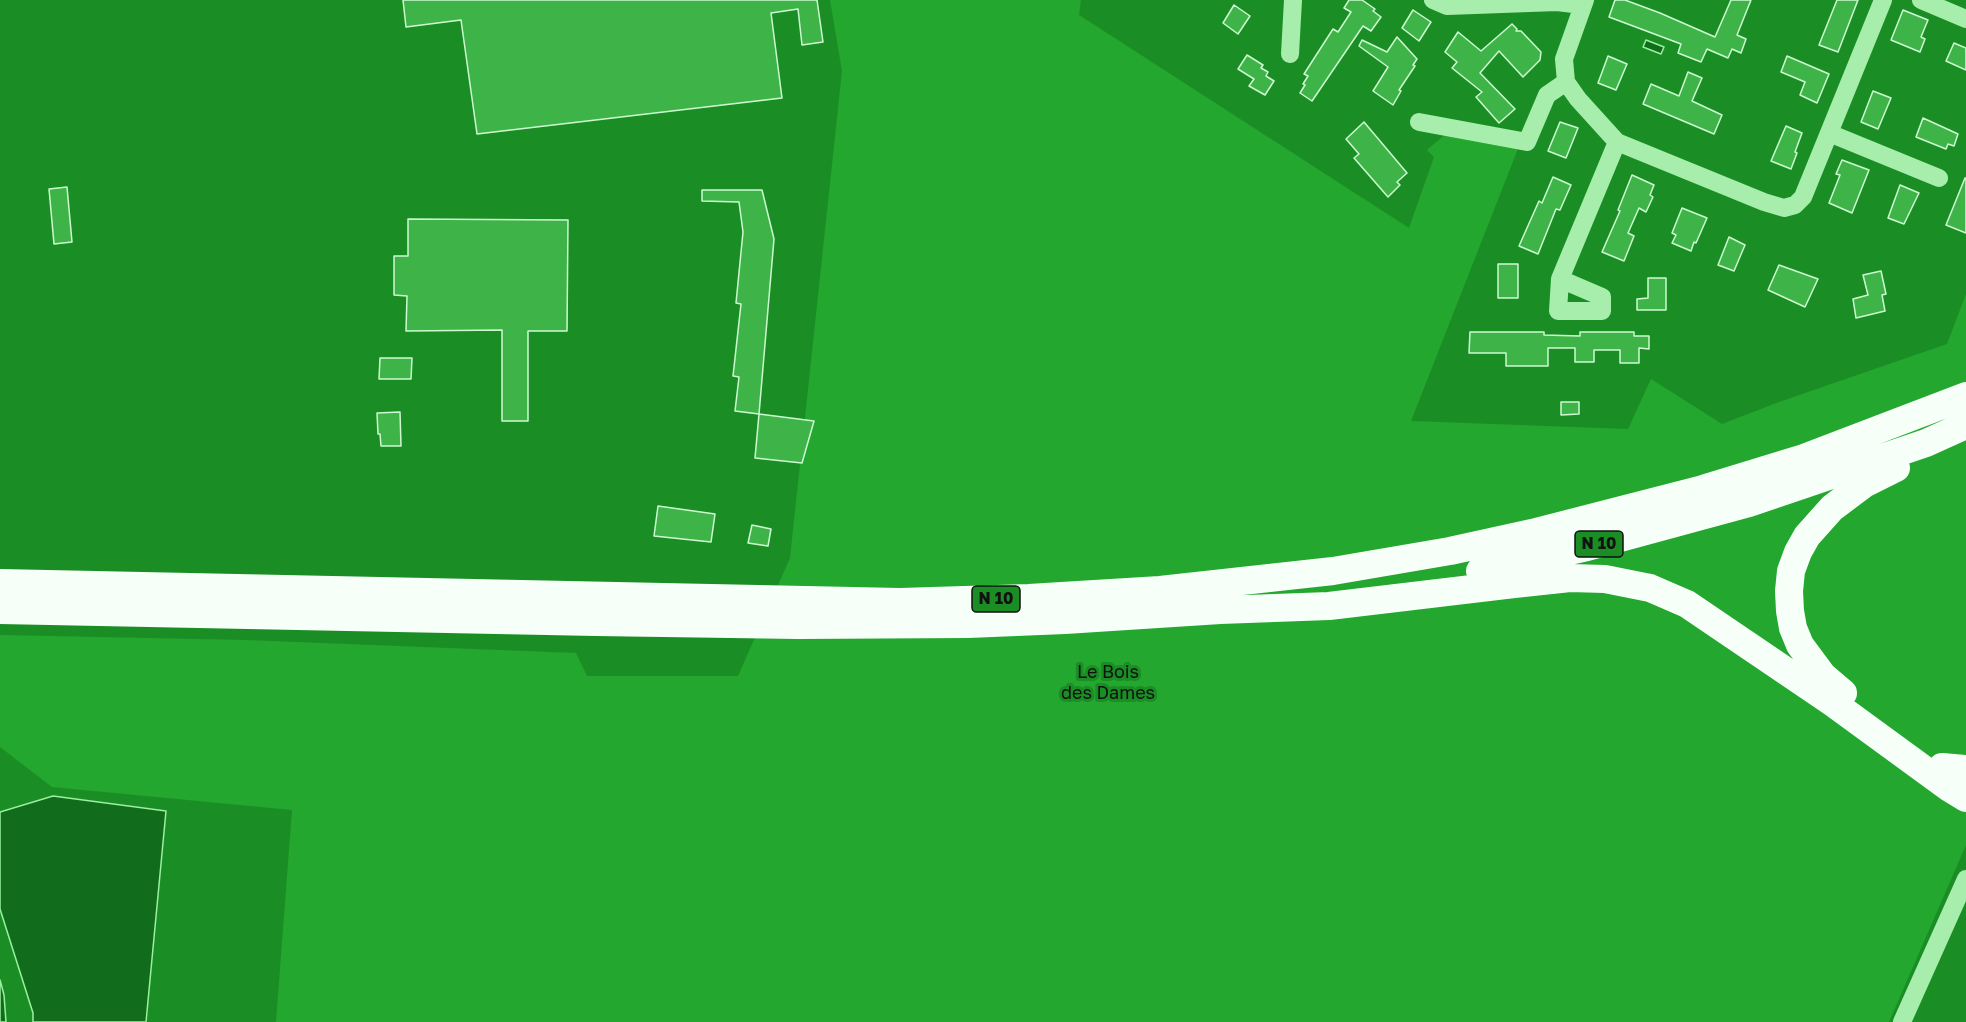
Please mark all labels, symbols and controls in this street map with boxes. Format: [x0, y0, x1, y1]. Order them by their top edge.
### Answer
road number: N 10 [1575, 531, 1623, 557]
road number: N 10 [972, 586, 1020, 612]
park label: Le Bois des Dames [1061, 661, 1155, 704]

